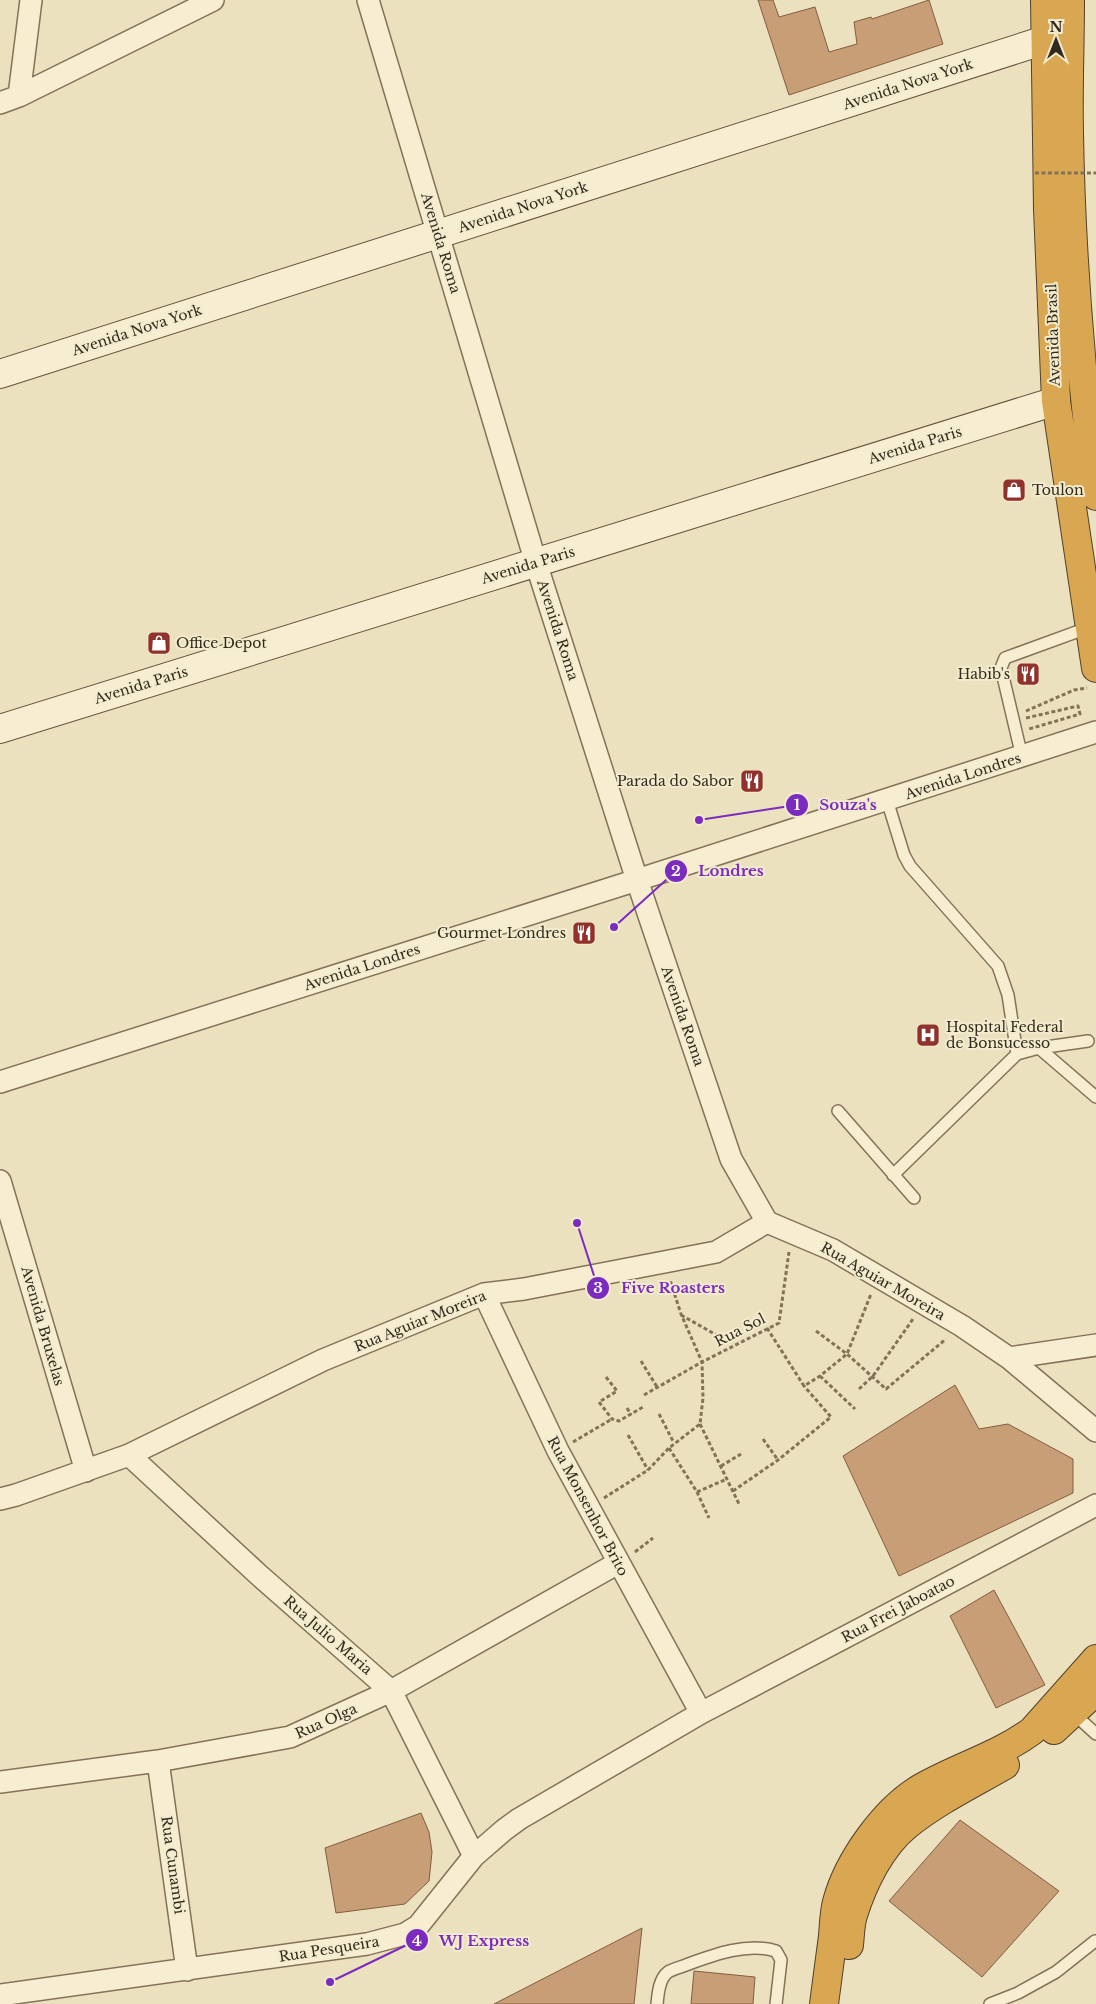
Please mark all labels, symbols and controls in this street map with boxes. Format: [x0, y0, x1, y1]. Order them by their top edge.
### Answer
north arrow [1031, 15, 1081, 65]
text: N [1049, 18, 1063, 36]
street label: Avenida Nova York [840, 54, 976, 114]
street label: Avenida Nova York [455, 177, 591, 237]
street label: Avenida Roma [417, 189, 465, 296]
street label: Avenida Brasil [1042, 283, 1064, 388]
street label: Avenida Nova York [69, 300, 205, 360]
street label: Avenida Paris [865, 422, 964, 468]
shop icon: Toulon [1001, 477, 1027, 503]
place label: Toulon [1032, 481, 1084, 499]
street label: Avenida Paris [478, 542, 577, 588]
street label: Avenida Roma [533, 577, 583, 683]
shop icon: Office Depot [146, 630, 172, 656]
place label: Office Depot [176, 634, 267, 652]
restaurant icon: Habib's [1015, 661, 1041, 687]
street label: Avenida Paris [91, 662, 190, 708]
place label: Habib's [957, 665, 1010, 683]
street label: Avenida Londres [902, 749, 1023, 804]
restaurant icon: Parada do Sabor [739, 768, 765, 794]
place label: Parada do Sabor [617, 772, 734, 790]
callout: Souza's [784, 790, 887, 820]
text: 1 [794, 795, 801, 814]
text: Souza's [819, 795, 877, 814]
callout: Londres [663, 856, 774, 886]
text: 2 [671, 861, 681, 880]
text: Londres [698, 861, 764, 880]
restaurant icon: Gourmet Londres [571, 920, 597, 946]
place label: Gourmet Londres [437, 924, 566, 942]
street label: Avenida Londres [301, 940, 422, 995]
street label: Avenida Roma [657, 963, 709, 1069]
place label: Hospital Federal de Bonsucesso [946, 1018, 1064, 1052]
hospital icon: Hospital Federal de Bonsucesso [915, 1022, 941, 1048]
street label: Rua Aguiar Moreira [818, 1238, 949, 1324]
street label: Avenida Bruxelas [17, 1263, 69, 1388]
callout: Five Roasters [586, 1273, 734, 1303]
text: 3 [593, 1278, 603, 1297]
text: Five Roasters [621, 1278, 725, 1297]
street label: Rua Aguiar Moreira [351, 1286, 489, 1356]
street label: Rua Sol [712, 1309, 769, 1350]
street label: Rua Monsenhor Brito [544, 1433, 632, 1579]
street label: Rua Frei Jaboatao [838, 1572, 958, 1646]
street label: Rua Julio Maria [280, 1592, 376, 1678]
street label: Rua Olga [292, 1699, 360, 1743]
street label: Rua Cunambi [157, 1815, 189, 1915]
callout: WJ Express [404, 1925, 539, 1955]
text: 4 [412, 1931, 422, 1950]
text: WJ Express [438, 1931, 529, 1950]
street label: Rua Pesqueira [278, 1932, 381, 1966]

